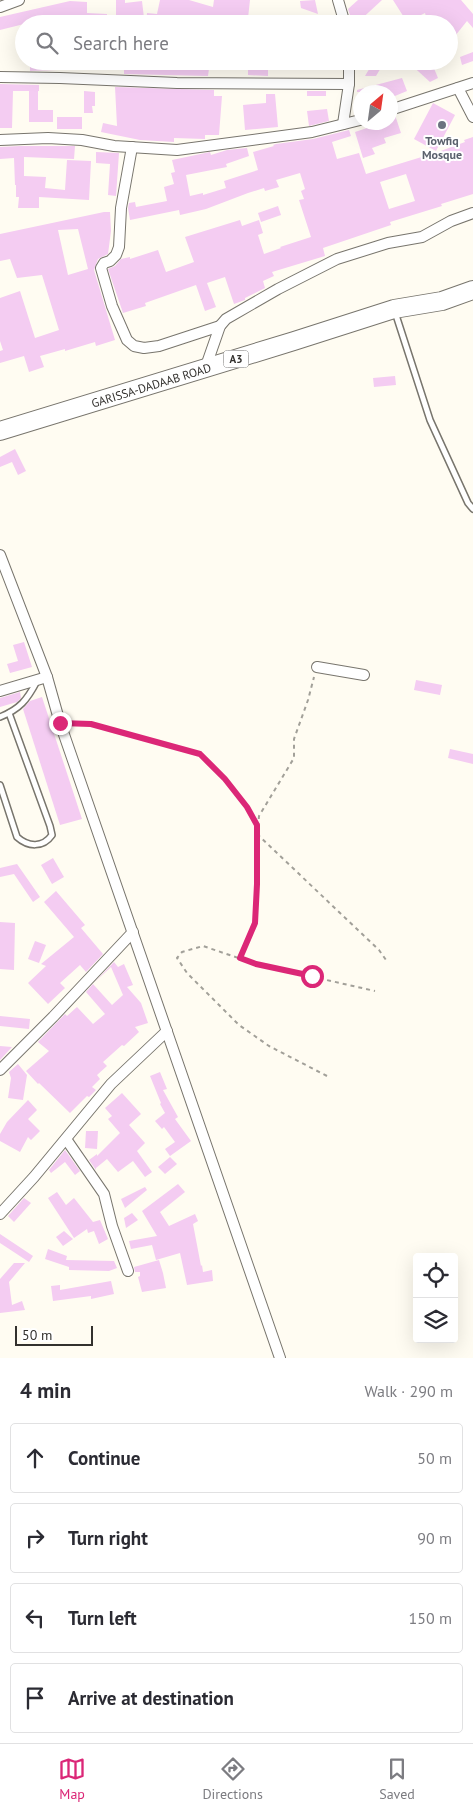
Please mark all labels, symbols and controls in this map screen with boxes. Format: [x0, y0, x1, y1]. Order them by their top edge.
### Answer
search box [15, 15, 458, 70]
icon: search [33, 29, 61, 57]
text: Search here [73, 31, 169, 55]
north arrow [353, 85, 398, 130]
marker: Towfiq Mosque [436, 119, 448, 131]
place label: Towfiq Mosque [422, 133, 462, 162]
road number: A3 [224, 350, 248, 368]
street label: GARISSA-DADAAB ROAD [89, 359, 213, 410]
route end [49, 712, 72, 735]
route start [301, 965, 324, 988]
map controls [413, 1253, 458, 1343]
button: locate [413, 1253, 458, 1298]
button: layers [413, 1298, 458, 1343]
scale bar [15, 1323, 92, 1346]
text: 50 m [22, 1326, 52, 1344]
text: 4 min [20, 1377, 71, 1404]
text: Walk · 290 m [364, 1381, 453, 1401]
icon: ahead [21, 1444, 49, 1472]
text: Continue [68, 1446, 140, 1470]
text: 50 m [417, 1448, 452, 1468]
icon: right [21, 1524, 49, 1552]
text: Turn right [68, 1526, 148, 1550]
text: 90 m [417, 1528, 452, 1548]
icon: left [21, 1604, 49, 1632]
text: Turn left [68, 1606, 137, 1630]
text: 150 m [409, 1608, 452, 1628]
icon: arrive [21, 1684, 49, 1712]
text: Arrive at destination [68, 1686, 234, 1710]
tab: Map [58, 1755, 86, 1803]
tab: Directions [202, 1755, 263, 1803]
tab: Saved [379, 1755, 415, 1803]

